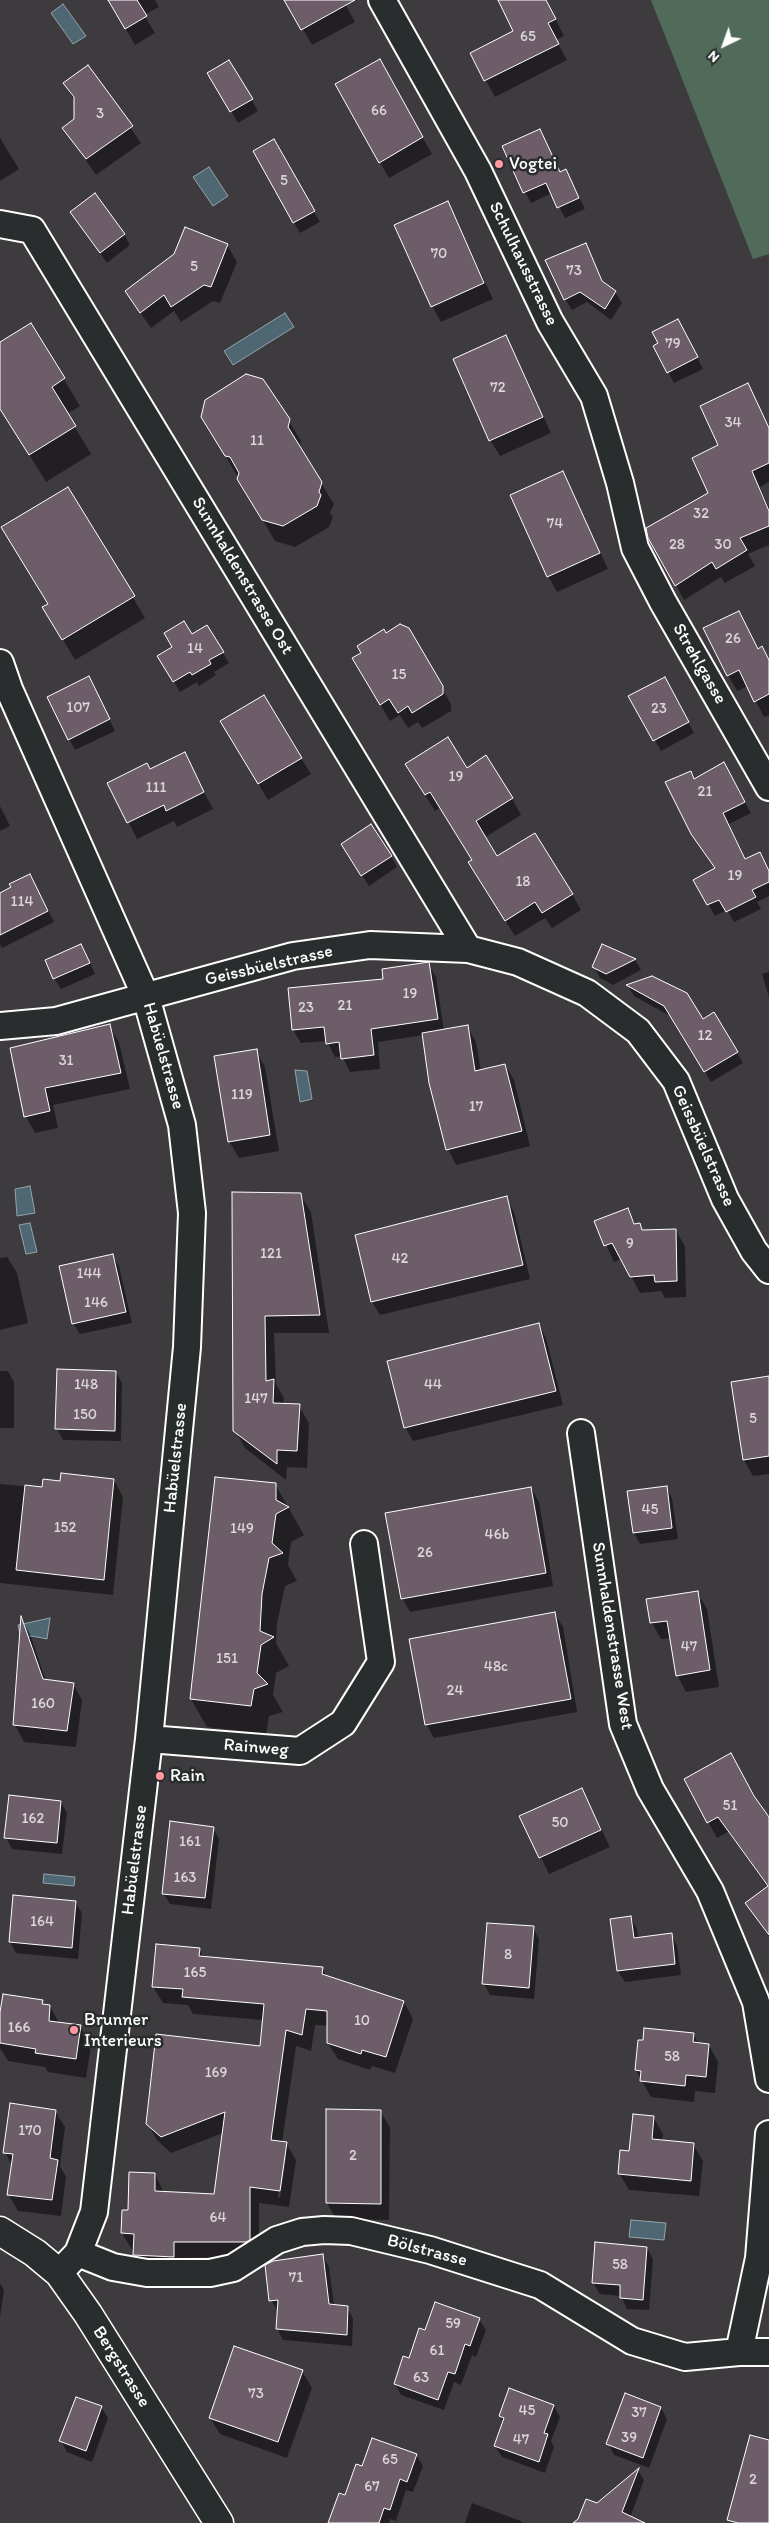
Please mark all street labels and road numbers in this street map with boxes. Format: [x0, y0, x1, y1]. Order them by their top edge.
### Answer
street label: Schulhausstrasse [484, 199, 562, 329]
street label: Sunnhaldenstrasse Ost [187, 493, 297, 659]
street label: Strehlgasse [667, 620, 731, 708]
street label: Geissbüelstrasse [203, 941, 335, 991]
street label: Habüelstrasse [137, 1000, 189, 1112]
street label: Geissbüelstrasse [667, 1082, 739, 1210]
street label: Habüelstrasse [159, 1402, 193, 1514]
street label: Sunnhaldenstrasse West [586, 1541, 638, 1731]
street label: Rainweg [223, 1734, 289, 1762]
street label: Habüelstrasse [118, 1804, 152, 1916]
street label: Bölstrasse [385, 2230, 469, 2272]
street label: Bergstrasse [88, 2322, 154, 2412]

